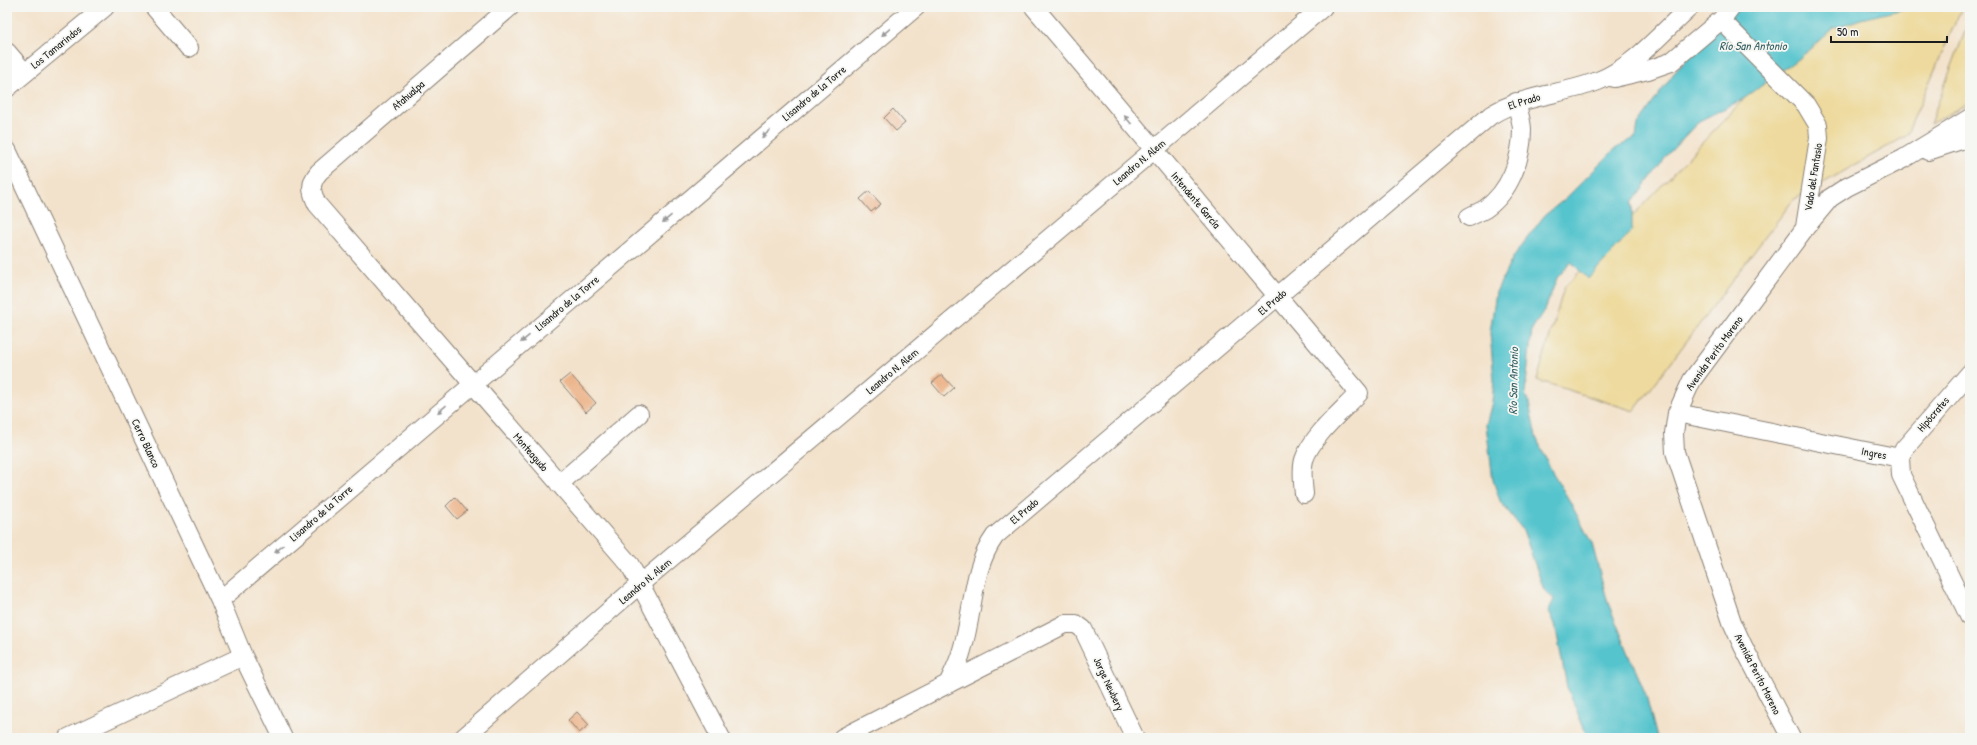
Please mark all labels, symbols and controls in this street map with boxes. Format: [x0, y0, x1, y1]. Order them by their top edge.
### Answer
scale bar [1831, 18, 1947, 44]
street label: Los Tamarindos [28, 22, 84, 72]
text: 50 m [1837, 23, 1858, 40]
one-way arrow [881, 28, 892, 37]
water label: Río San Antonio [1719, 37, 1788, 54]
street label: Lisandro de la Torre [779, 62, 849, 124]
street label: Atahualpa [389, 77, 428, 113]
street label: El Prado [1506, 89, 1542, 113]
one-way arrow [1123, 114, 1132, 125]
one-way arrow [760, 130, 771, 139]
street label: Leandro N. Alem [1110, 136, 1168, 188]
street label: Vado del Fantasio [1801, 142, 1825, 212]
street label: Intendente García [1168, 169, 1224, 232]
one-way arrow [661, 214, 672, 223]
street label: Lisandro de la Torre [532, 272, 602, 334]
street label: El Prado [1255, 286, 1290, 318]
street label: Avenida Perito Moreno [1682, 312, 1746, 393]
one-way arrow [520, 334, 530, 343]
street label: Leandro N. Alem [863, 345, 921, 397]
water label: Río San Antonio [1504, 346, 1522, 415]
street label: Hipócrates [1914, 394, 1952, 434]
one-way arrow [437, 405, 447, 414]
street label: Cerro Blanco [129, 416, 164, 470]
street label: Monteagudo [510, 430, 552, 475]
street label: Ingres [1860, 444, 1888, 462]
street label: Lisandro de la Torre [287, 481, 356, 544]
street label: El Prado [1007, 495, 1042, 527]
one-way arrow [274, 544, 285, 553]
street label: Leandro N. Alem [616, 555, 674, 607]
street label: Avenida Perito Moreno [1732, 631, 1785, 717]
street label: Jorge Newbery [1090, 655, 1128, 713]

